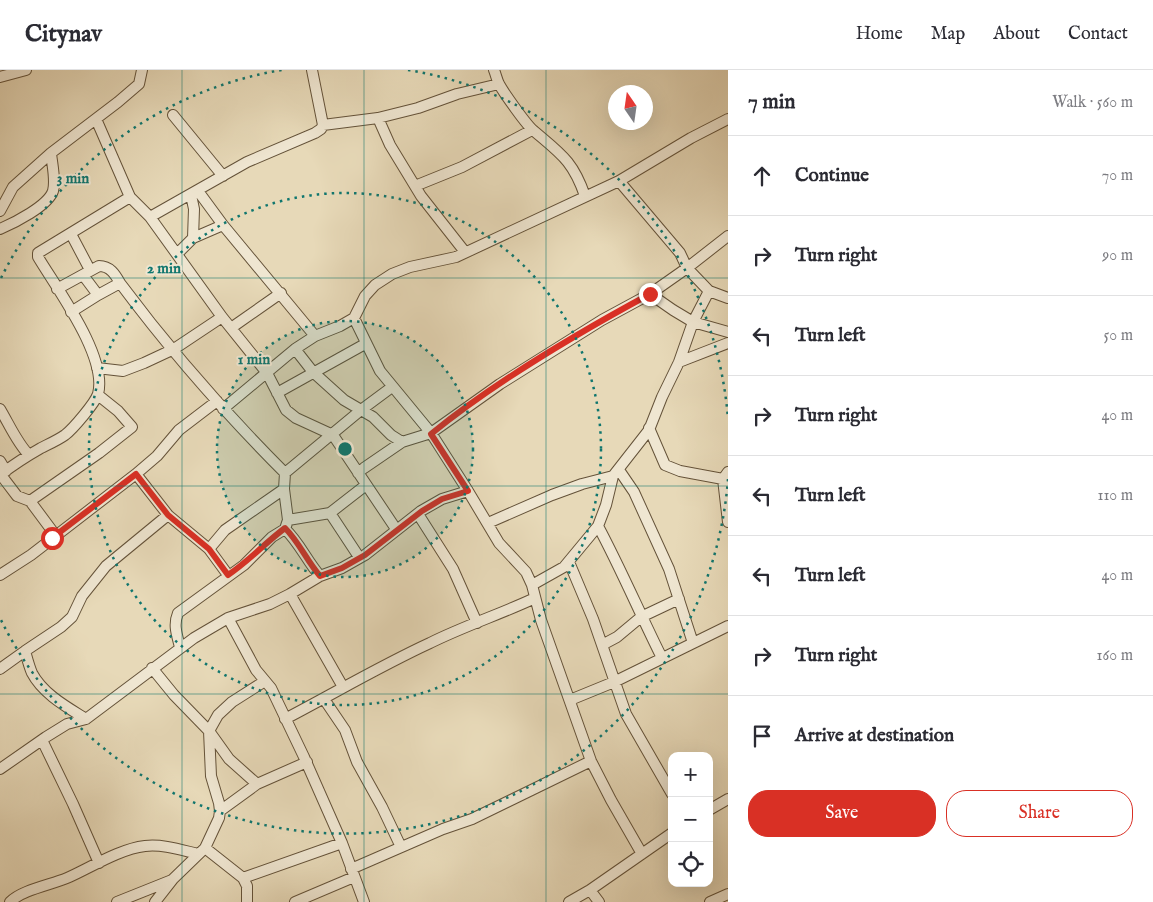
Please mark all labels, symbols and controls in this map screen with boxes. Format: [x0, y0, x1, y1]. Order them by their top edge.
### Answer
text: Citynav [25, 19, 102, 50]
text: Home [856, 23, 903, 46]
text: Map [931, 23, 965, 46]
text: About [993, 23, 1040, 46]
text: Contact [1068, 23, 1128, 46]
north arrow [608, 85, 653, 130]
text: 7 min [748, 89, 795, 116]
text: Walk · 560 m [1052, 93, 1133, 113]
icon: ahead [748, 162, 776, 190]
text: Continue [795, 164, 869, 188]
text: 70 m [1102, 166, 1133, 186]
text: 3 min [57, 169, 89, 188]
icon: right [748, 242, 776, 270]
text: Turn right [795, 244, 877, 268]
text: 90 m [1102, 246, 1133, 266]
text: 2 min [147, 259, 181, 278]
route end [639, 283, 662, 306]
icon: left [748, 322, 776, 350]
text: Turn left [795, 324, 866, 348]
text: 50 m [1104, 326, 1133, 346]
text: 1 min [238, 350, 270, 369]
icon: right [748, 402, 776, 430]
text: Turn right [795, 404, 877, 428]
text: 40 m [1101, 406, 1133, 426]
centre of rings [336, 440, 354, 458]
icon: left [748, 482, 776, 510]
text: Turn left [795, 484, 866, 508]
text: 110 m [1097, 486, 1133, 506]
route start [41, 527, 64, 550]
icon: left [748, 562, 776, 590]
text: Turn left [795, 564, 866, 588]
text: 40 m [1101, 566, 1133, 586]
icon: right [748, 642, 776, 670]
text: Turn right [795, 644, 877, 668]
text: 160 m [1097, 646, 1133, 666]
icon: arrive [748, 722, 776, 750]
text: Arrive at destination [795, 724, 954, 748]
map controls [668, 752, 713, 887]
button: + [668, 752, 713, 797]
button: Save [748, 790, 936, 837]
button: Share [946, 790, 1133, 837]
button: − [668, 797, 713, 842]
button: locate [668, 842, 713, 887]

